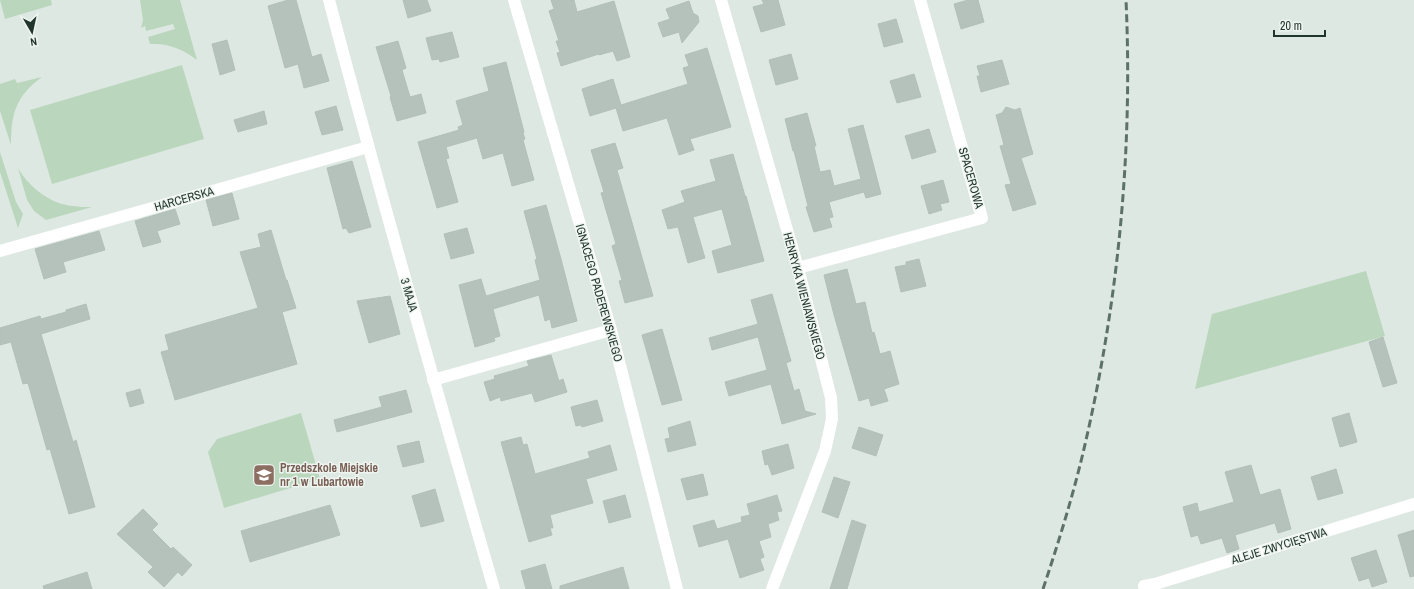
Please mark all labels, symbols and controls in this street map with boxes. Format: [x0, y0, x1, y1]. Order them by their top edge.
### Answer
north arrow [12, 12, 52, 52]
scale bar [1274, 12, 1325, 38]
text: 20 m [1280, 18, 1302, 34]
text: N [29, 34, 38, 49]
street label: SPACEROWA [955, 146, 987, 211]
street label: HARCERSKA [152, 183, 216, 215]
street label: IGNACEGO PADEREWSKIEGO [572, 222, 626, 364]
street label: HENRYKA WIENIAWSKIEGO [779, 231, 829, 362]
street label: 3 MAJA [397, 276, 422, 314]
place label: Przedszkole Miejskie nr 1 w Lubartowie [280, 460, 378, 490]
school or university icon: Przedszkole Miejskie nr 1 w Lubartowie [251, 462, 277, 488]
street label: ALEJE ZWYCIĘSTWA [1228, 524, 1329, 568]

